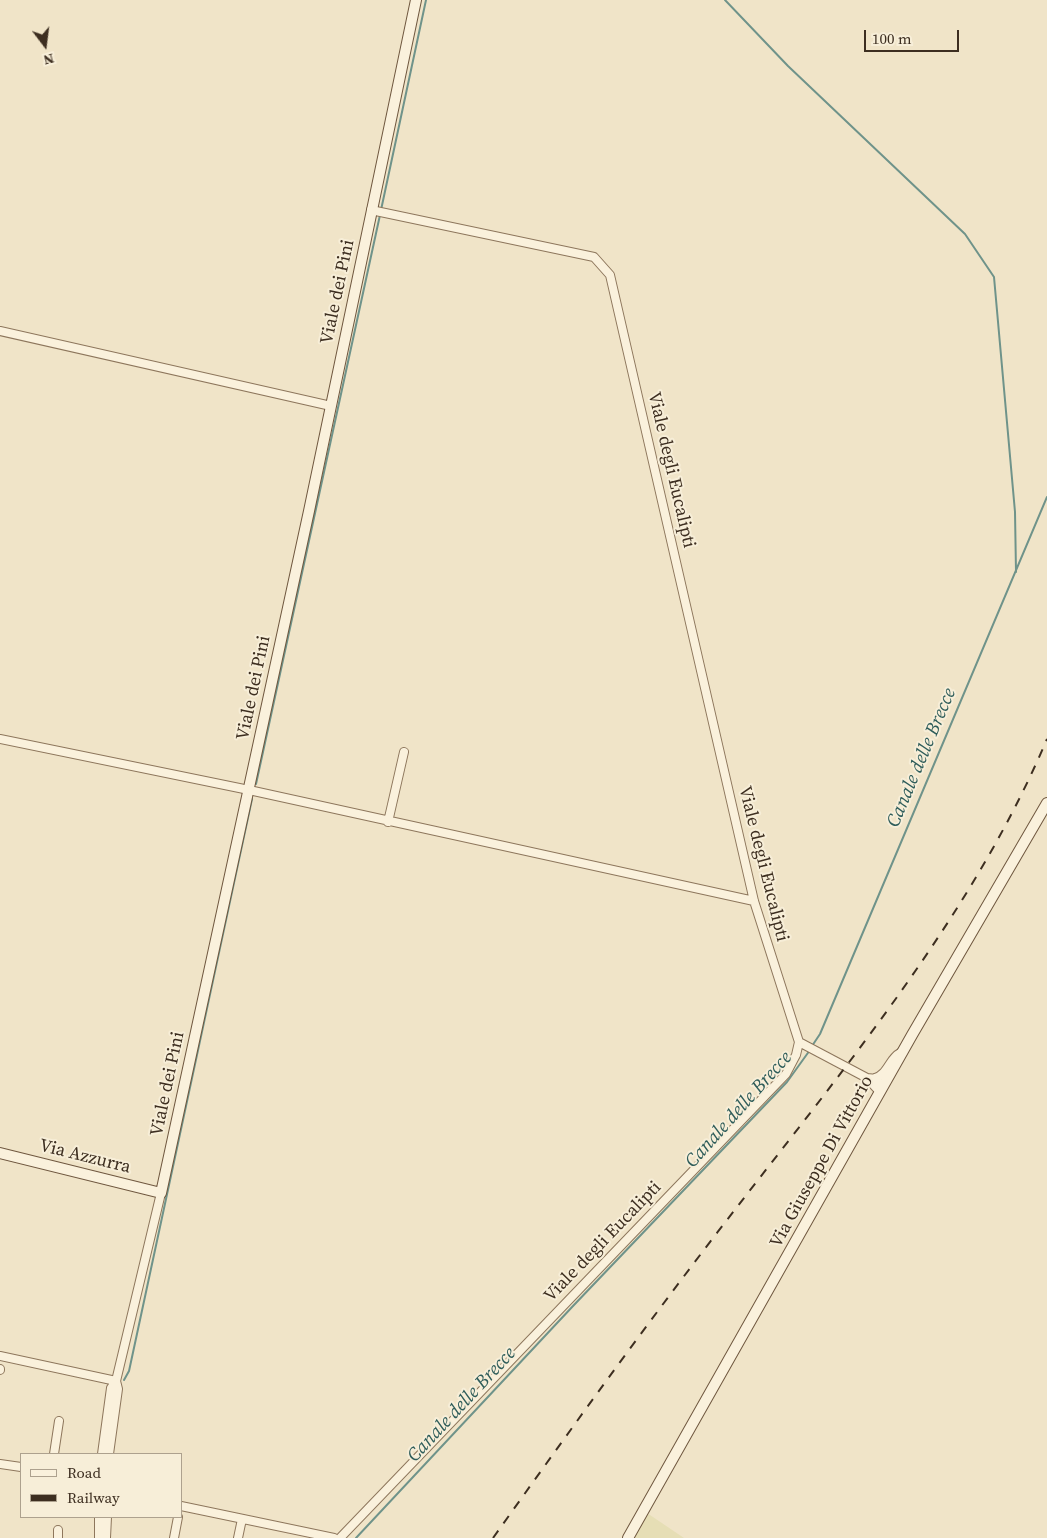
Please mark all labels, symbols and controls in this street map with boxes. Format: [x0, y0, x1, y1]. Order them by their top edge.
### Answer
north arrow [20, 20, 70, 70]
scale bar [867, 20, 962, 52]
text: 100 m [872, 28, 912, 49]
text: N [41, 49, 56, 70]
street label: Viale dei Pini [316, 238, 360, 346]
street label: Viale degli Eucalipti [643, 390, 699, 550]
street label: Viale dei Pini [232, 634, 276, 742]
water label: Canale delle Brecce [882, 685, 962, 831]
street label: Viale degli Eucalipti [733, 784, 793, 944]
street label: Viale dei Pini [146, 1030, 190, 1138]
water label: Canale delle Brecce [681, 1047, 797, 1173]
street label: Via Giuseppe Di Vittorio [766, 1072, 878, 1252]
street label: Via Azzurra [37, 1135, 133, 1179]
street label: Viale degli Eucalipti [540, 1177, 666, 1307]
water label: Canale delle Brecce [403, 1343, 521, 1467]
legend [20, 1453, 182, 1518]
text: Road [67, 1462, 101, 1483]
text: Railway [67, 1487, 120, 1508]

